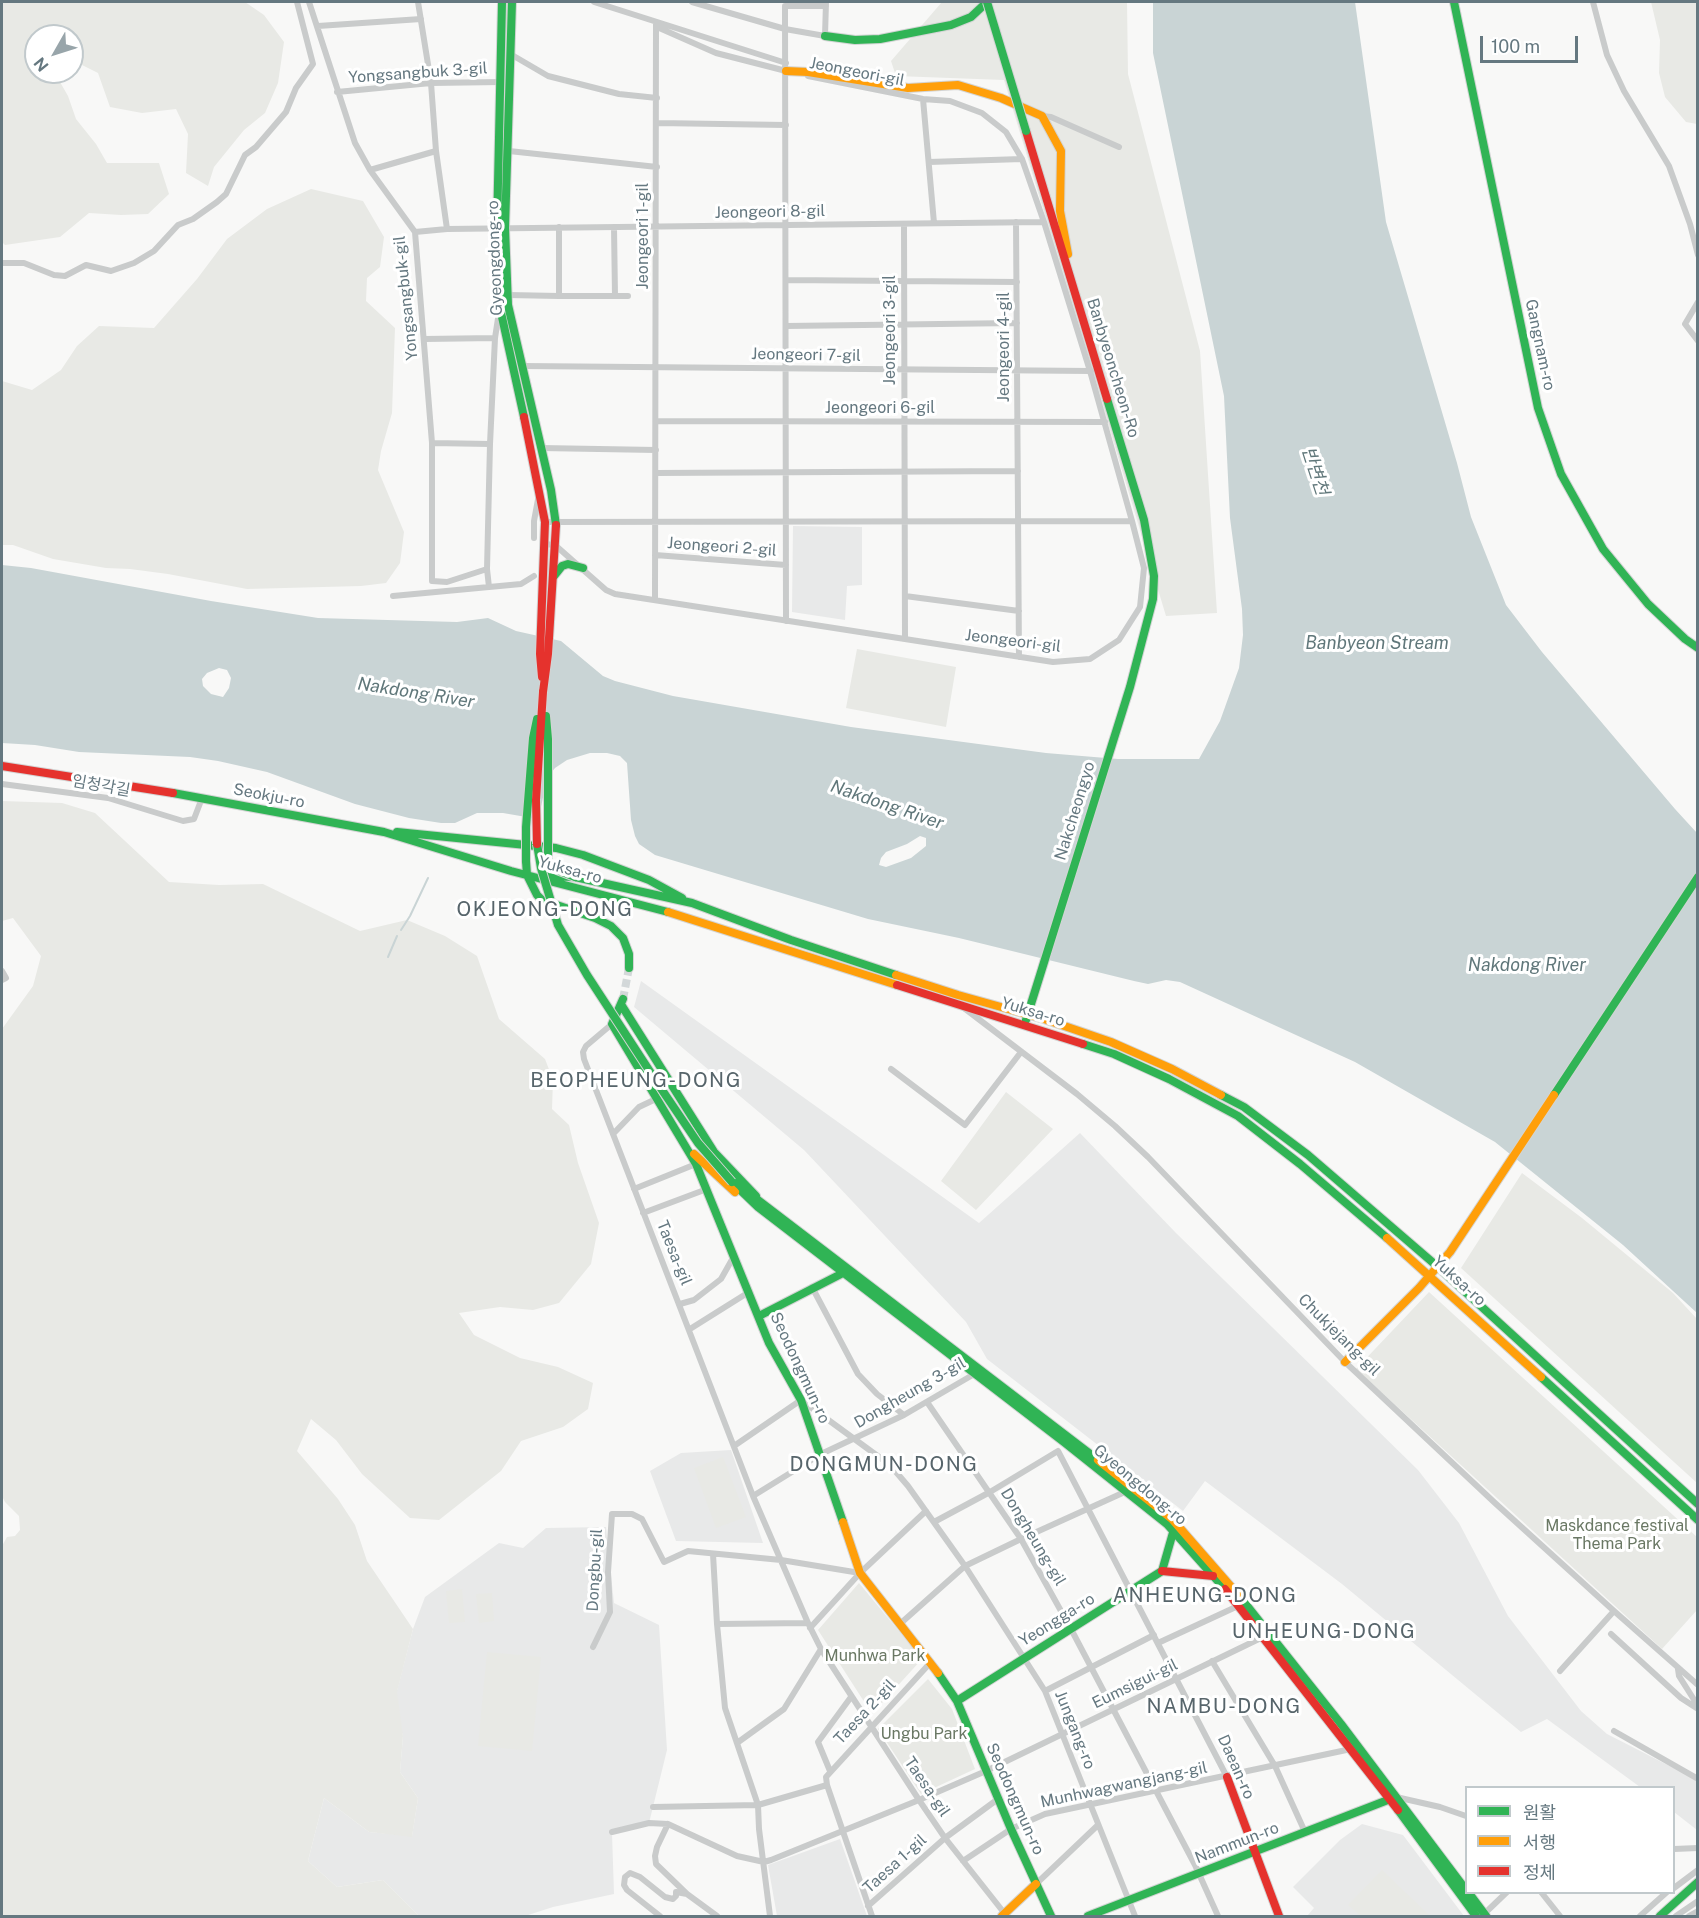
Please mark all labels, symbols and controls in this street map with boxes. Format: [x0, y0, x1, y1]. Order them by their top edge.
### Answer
north arrow [24, 24, 84, 84]
scale bar [1483, 24, 1580, 62]
text: 100 m [1491, 36, 1540, 57]
street label: Jeongeori-gil [808, 53, 906, 91]
text: N [30, 54, 53, 75]
street label: Yongsangbuk 3-gil [348, 59, 488, 87]
street label: Jeongeori 1-gil [633, 183, 653, 289]
street label: Gyeongdong-ro [483, 200, 507, 316]
street label: Jeongeori 8-gil [714, 201, 826, 223]
street label: Yongsangbuk-gil [390, 235, 422, 361]
street label: Jeongeori 3-gil [880, 275, 900, 385]
street label: Jeongeori 4-gil [994, 292, 1014, 402]
street label: Banbyeoncheon-Ro [1083, 296, 1143, 440]
street label: Gangnam-ro [1521, 298, 1559, 392]
street label: Jeongeori 7-gil [751, 344, 861, 366]
street label: Jeongeori 6-gil [825, 398, 935, 418]
water label: 반변천 [1297, 444, 1333, 498]
street label: Jeongeori 2-gil [667, 534, 777, 560]
street label: Jeongeori-gil [964, 626, 1062, 656]
water label: Banbyeon Stream [1305, 632, 1449, 654]
water label: Nakdong River [356, 673, 476, 713]
street label: Nakcheongyo [1051, 759, 1099, 863]
street label: 임청각길 [70, 771, 132, 801]
water label: Nakdong River [828, 776, 946, 834]
street label: Seokju-ro [232, 780, 306, 812]
street label: Yuksa-ro [536, 852, 604, 888]
district label: OKJEONG-DONG [457, 898, 633, 922]
water label: Nakdong River [1468, 954, 1586, 976]
street label: Yuksa-ro [999, 993, 1067, 1031]
district label: BEOPHEUNG-DONG [530, 1069, 742, 1093]
street label: Taesa-gil [652, 1218, 696, 1288]
street label: Yuksa-ro [1428, 1252, 1490, 1310]
street label: Chukjejang-gil [1294, 1290, 1384, 1380]
street label: Seodongmun-ro [766, 1309, 834, 1427]
street label: Dongheung 3-gil [851, 1353, 969, 1433]
street label: Gyeongdong-ro [1090, 1441, 1190, 1529]
district label: DONGMUN-DONG [790, 1453, 978, 1477]
street label: Dongheung-gil [996, 1485, 1070, 1589]
park label: Maskdance festival Thema Park [1545, 1516, 1689, 1554]
street label: Dongbu-gil [583, 1528, 607, 1612]
district label: ANHEUNG-DONG [1113, 1584, 1297, 1608]
street label: Yeongga-ro [1016, 1589, 1098, 1651]
district label: UNHEUNG-DONG [1232, 1620, 1416, 1644]
park label: Munhwa Park [825, 1646, 925, 1666]
street label: Eumsigui-gil [1089, 1655, 1181, 1713]
street label: Taesa 2-gil [830, 1676, 900, 1748]
street label: Jungang-ro [1051, 1688, 1099, 1772]
district label: NAMBU-DONG [1146, 1695, 1302, 1719]
park label: Ungbu Park [880, 1724, 968, 1744]
street label: Daean-ro [1213, 1732, 1259, 1802]
street label: Seodongmun-ro [982, 1740, 1048, 1858]
street label: Taesa-gil [900, 1753, 954, 1821]
street label: Munhwagwangjang-gil [1039, 1758, 1209, 1812]
legend [1465, 1786, 1675, 1894]
text: 원활 [1523, 1802, 1556, 1823]
street label: Nammun-ro [1192, 1818, 1282, 1868]
street label: Taesa 1-gil [859, 1831, 931, 1897]
text: 서행 [1523, 1832, 1556, 1853]
text: 정체 [1523, 1862, 1556, 1883]

